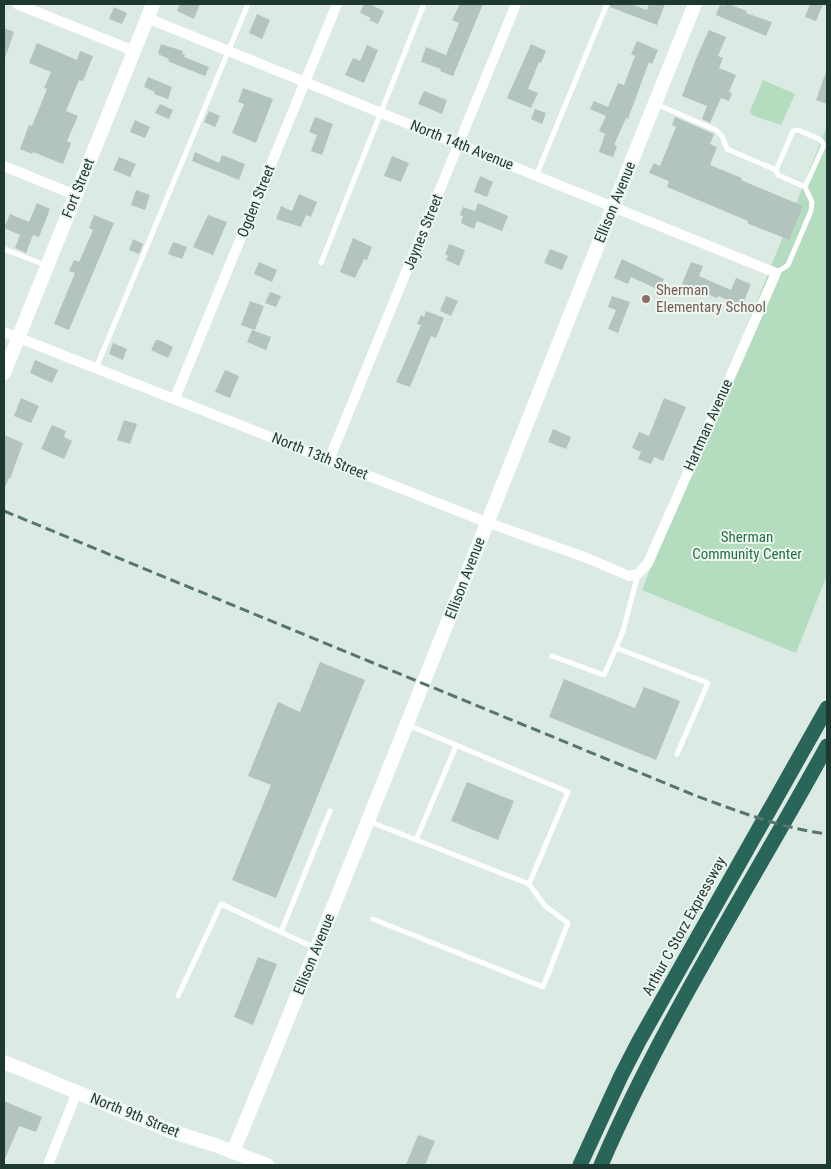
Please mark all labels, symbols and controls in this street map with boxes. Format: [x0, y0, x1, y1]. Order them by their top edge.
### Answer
street label: North 14th Avenue [408, 116, 516, 174]
street label: Fort Street [58, 156, 98, 220]
street label: Ellison Avenue [591, 159, 639, 245]
street label: Ogden Street [233, 162, 279, 240]
street label: Jaynes Street [400, 191, 446, 273]
place label: Sherman Elementary School [656, 281, 766, 316]
marker: Sherman Elementary School [640, 293, 652, 305]
street label: Hartman Avenue [680, 376, 736, 474]
street label: North 13th Street [269, 429, 371, 483]
park label: Sherman Community Center [692, 528, 802, 563]
street label: Ellison Avenue [441, 535, 489, 621]
street label: Arthur C Storz Expressway [638, 853, 730, 999]
street label: Ellison Avenue [290, 911, 338, 997]
street label: North 9th Street [88, 1089, 182, 1141]

